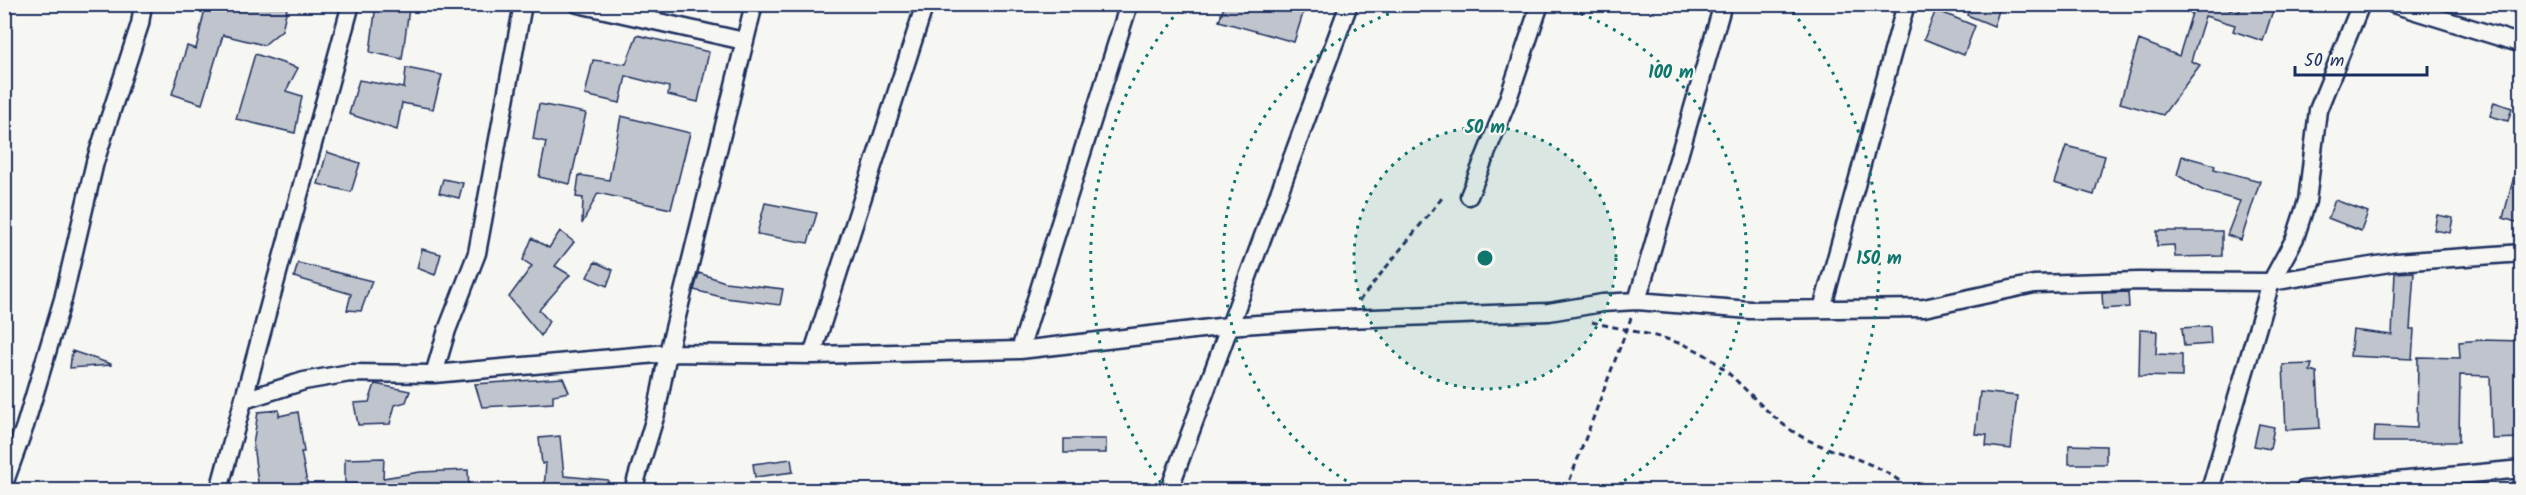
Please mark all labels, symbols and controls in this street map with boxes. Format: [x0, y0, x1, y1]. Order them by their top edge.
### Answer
scale bar [2295, 39, 2427, 77]
text: 50 m [2304, 47, 2344, 76]
text: 100 m [1648, 59, 1694, 88]
text: 50 m [1464, 114, 1505, 143]
text: 150 m [1856, 245, 1902, 274]
centre of rings [1475, 248, 1495, 268]

